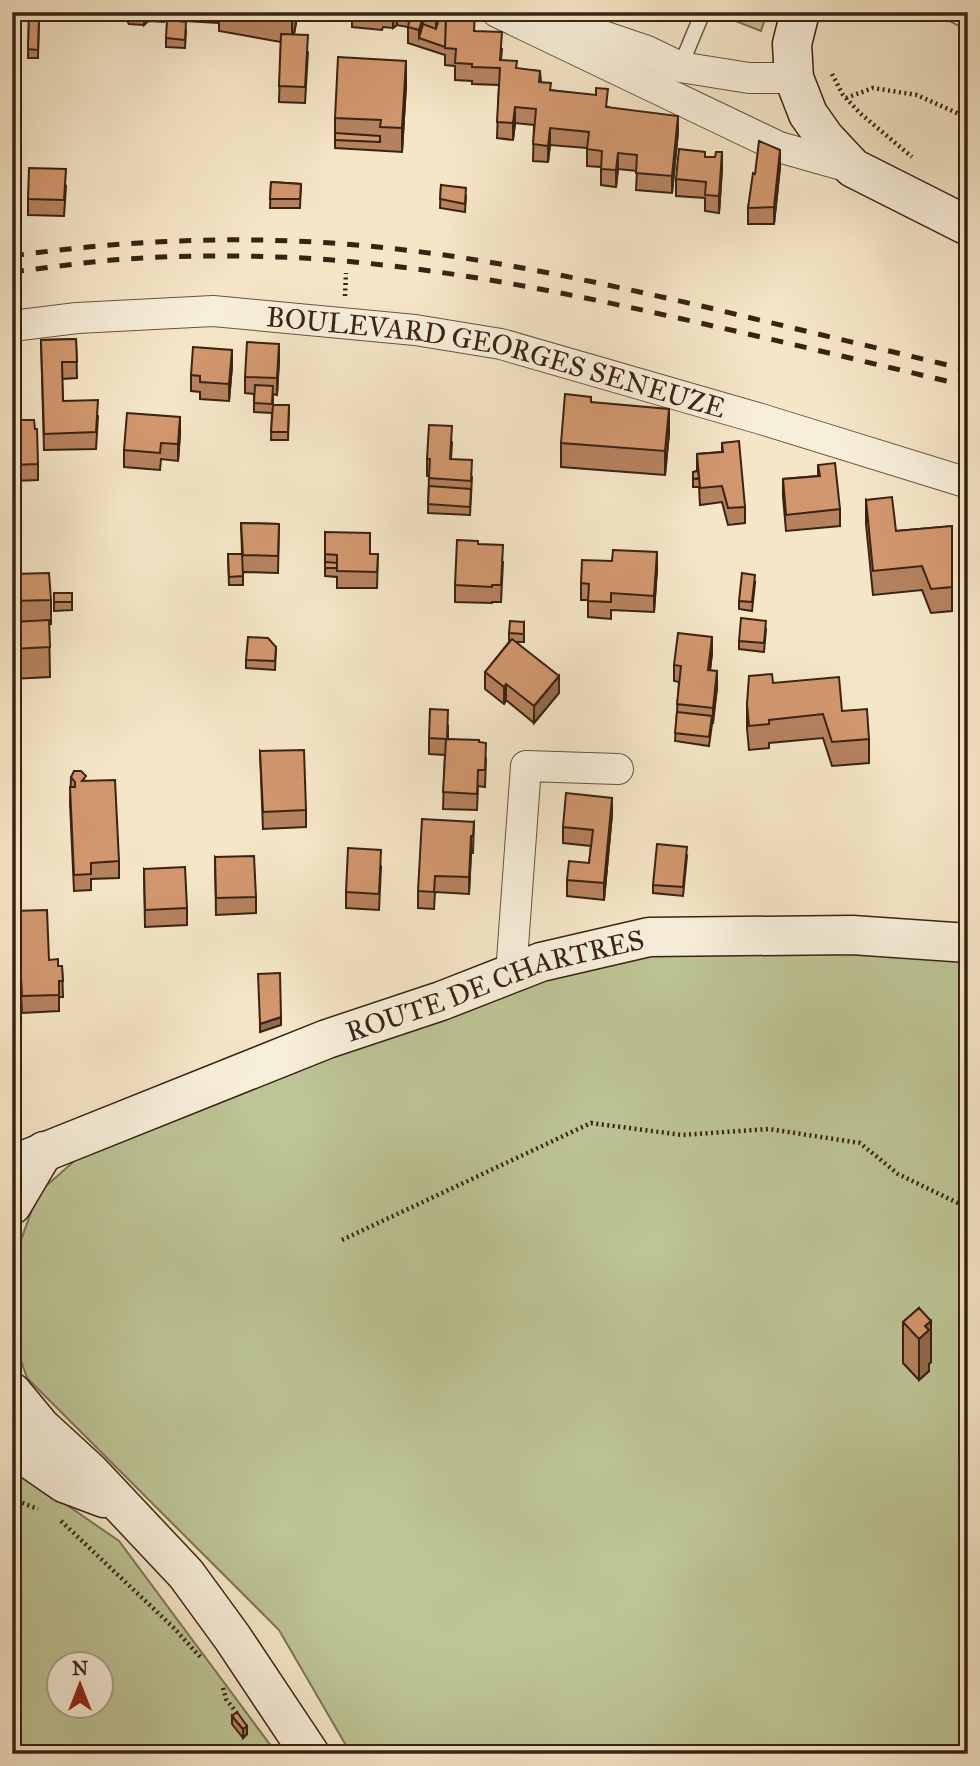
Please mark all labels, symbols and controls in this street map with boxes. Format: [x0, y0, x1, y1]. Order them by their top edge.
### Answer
street label: BOULEVARD GEORGES SENEUZE [265, 299, 730, 425]
street label: ROUTE DE CHARTRES [341, 921, 647, 1049]
north arrow [46, 1650, 116, 1720]
text: N [72, 1657, 88, 1680]

